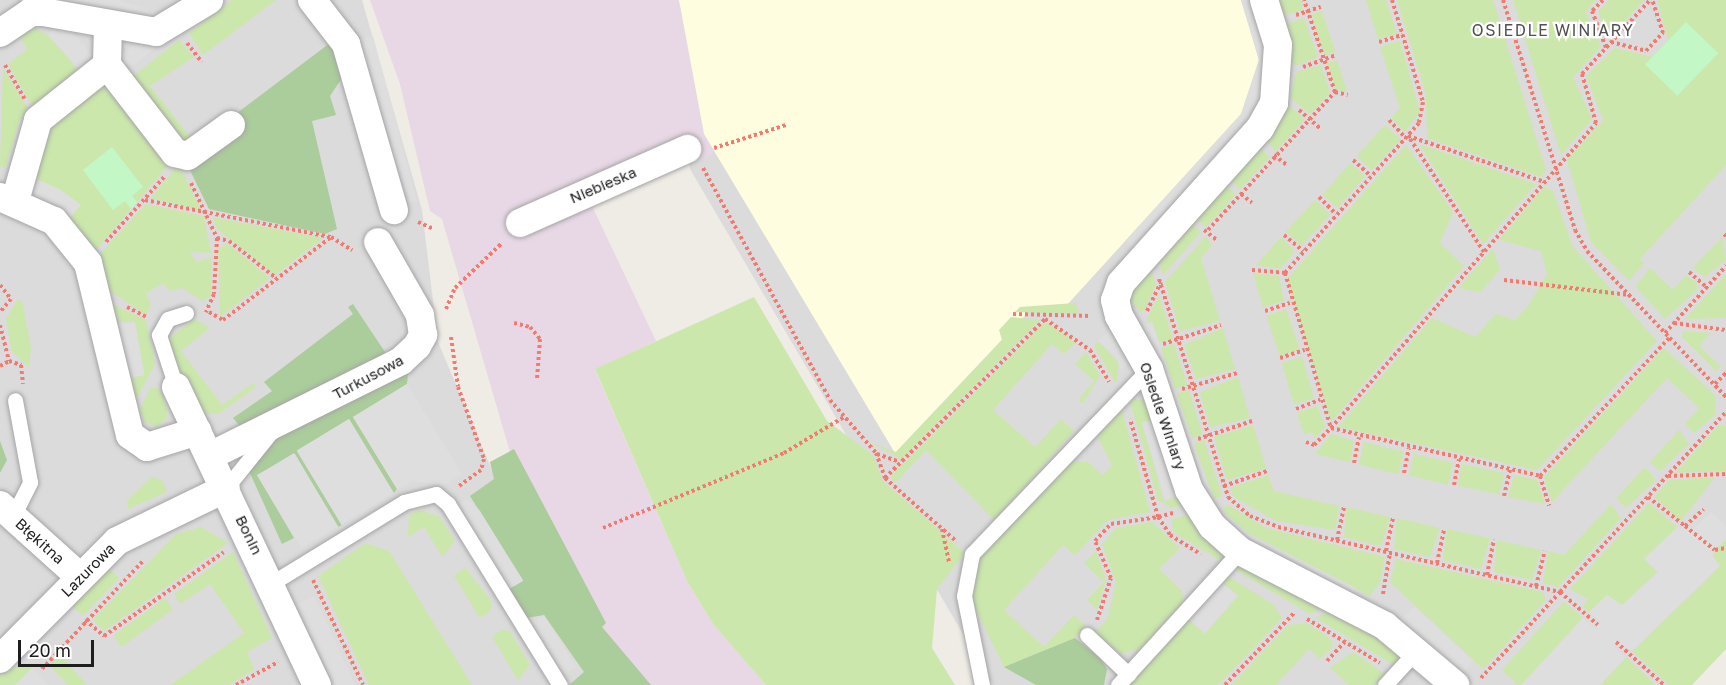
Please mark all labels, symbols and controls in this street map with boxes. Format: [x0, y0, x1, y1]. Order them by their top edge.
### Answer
district label: OSIEDLE WINIARY [1472, 20, 1634, 40]
street label: Niebieska [567, 163, 639, 207]
street label: Turkusowa [330, 351, 406, 403]
street label: Osiedle Winiary [1136, 360, 1190, 472]
street label: Bonin [232, 512, 266, 558]
street label: Błękitna [12, 514, 68, 568]
street label: Lazurowa [57, 539, 119, 601]
scale bar [21, 628, 98, 666]
text: 20 m [29, 639, 71, 661]

